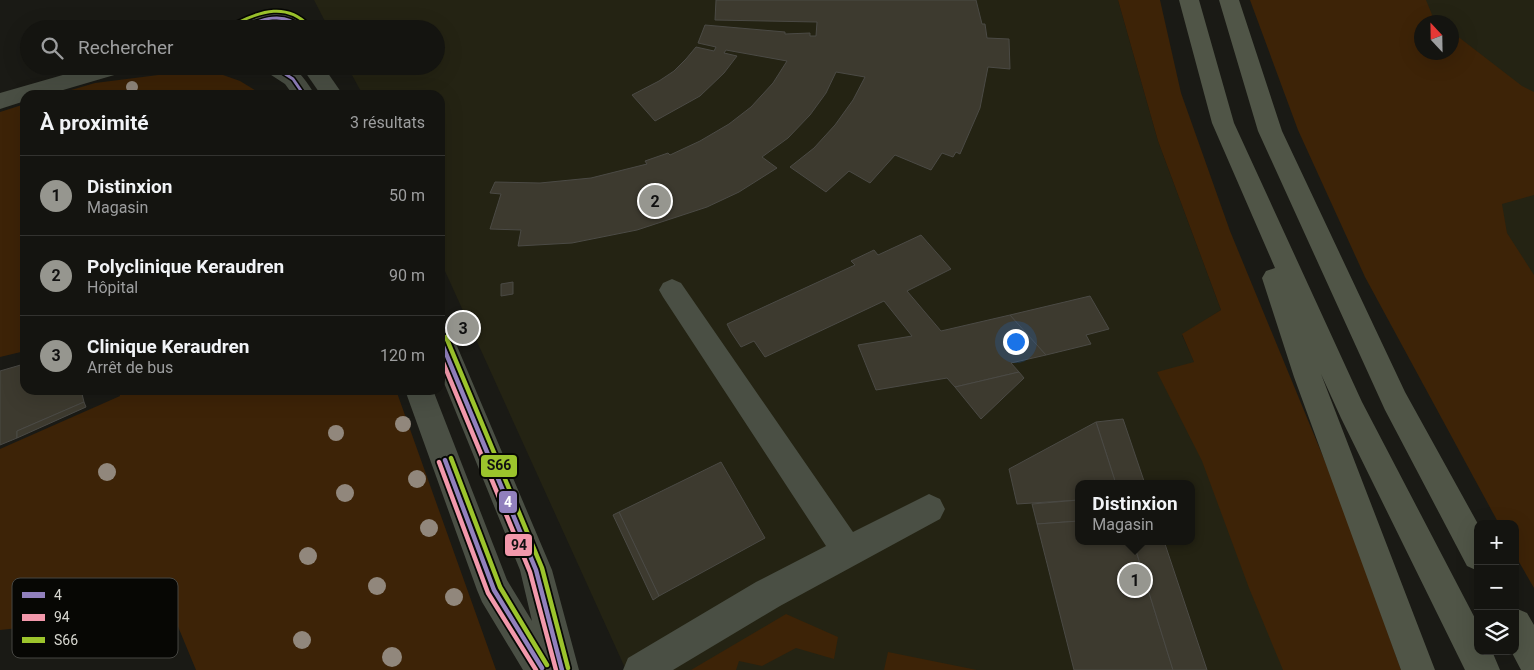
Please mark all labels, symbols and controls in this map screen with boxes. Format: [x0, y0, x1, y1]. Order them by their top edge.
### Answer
north arrow [1414, 15, 1459, 60]
search box [20, 20, 445, 75]
icon: search [38, 34, 66, 62]
text: Rechercher [78, 36, 173, 59]
text: À proximité [40, 111, 149, 135]
text: 3 résultats [350, 113, 425, 132]
text: Distinxion [87, 175, 172, 198]
pin: 2 [639, 182, 671, 220]
text: 1 [51, 186, 61, 205]
text: 50 m [389, 186, 425, 205]
text: Magasin [87, 198, 148, 217]
text: Polyclinique Keraudren [87, 255, 284, 278]
text: 2 [51, 266, 61, 285]
text: 90 m [389, 266, 425, 285]
text: Hôpital [87, 278, 138, 297]
pin: 3 [447, 309, 479, 347]
your location [1003, 329, 1029, 355]
text: Clinique Keraudren [87, 335, 249, 358]
text: 3 [51, 346, 61, 365]
text: 120 m [380, 346, 425, 365]
text: Arrêt de bus [87, 358, 173, 377]
line badge: S66 [480, 454, 518, 478]
text: S66 [487, 457, 511, 473]
popup [1075, 480, 1195, 545]
line badge: 4 [498, 490, 518, 514]
text: Distinxion [1092, 492, 1178, 515]
text: 4 [504, 494, 512, 510]
text: Magasin [1092, 515, 1154, 534]
map controls [1474, 520, 1519, 655]
button: + [1474, 520, 1519, 565]
line badge: 94 [504, 533, 533, 557]
text: 94 [511, 537, 527, 553]
pin: 1 [1119, 561, 1151, 599]
button: − [1474, 565, 1519, 610]
legend [12, 578, 178, 658]
text: 4 [54, 587, 62, 603]
text: 94 [54, 609, 70, 625]
button: layers [1474, 610, 1519, 655]
text: S66 [54, 632, 78, 648]

